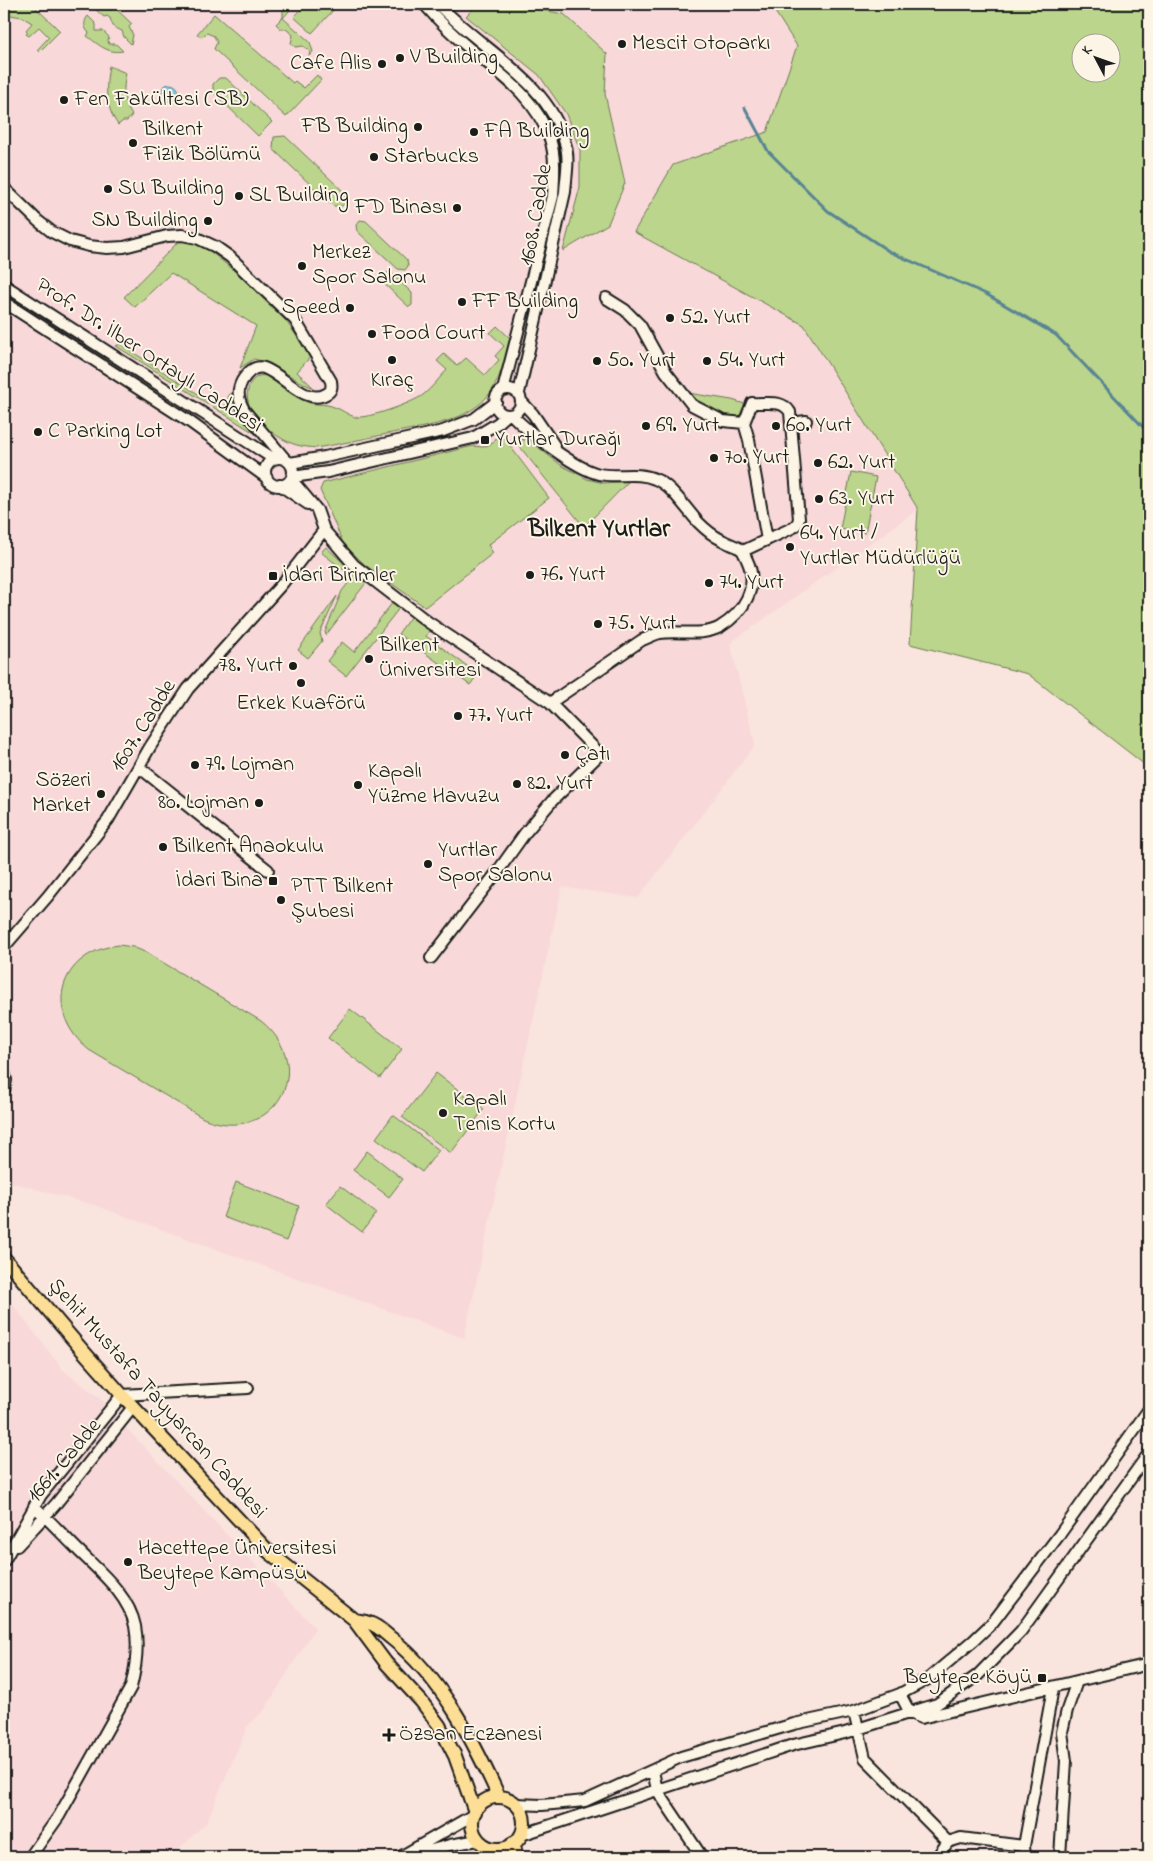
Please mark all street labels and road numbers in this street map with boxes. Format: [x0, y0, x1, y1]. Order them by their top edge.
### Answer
street label: 1608. Cadde [512, 161, 562, 268]
street label: Prof. Dr. İlber Ortaylı Caddesi [29, 270, 269, 442]
street label: 1607. Cadde [103, 673, 185, 778]
street label: Şehit Mustafa Tayyarcan Caddesi [39, 1271, 274, 1527]
street label: 1661. Cadde [20, 1412, 110, 1510]

